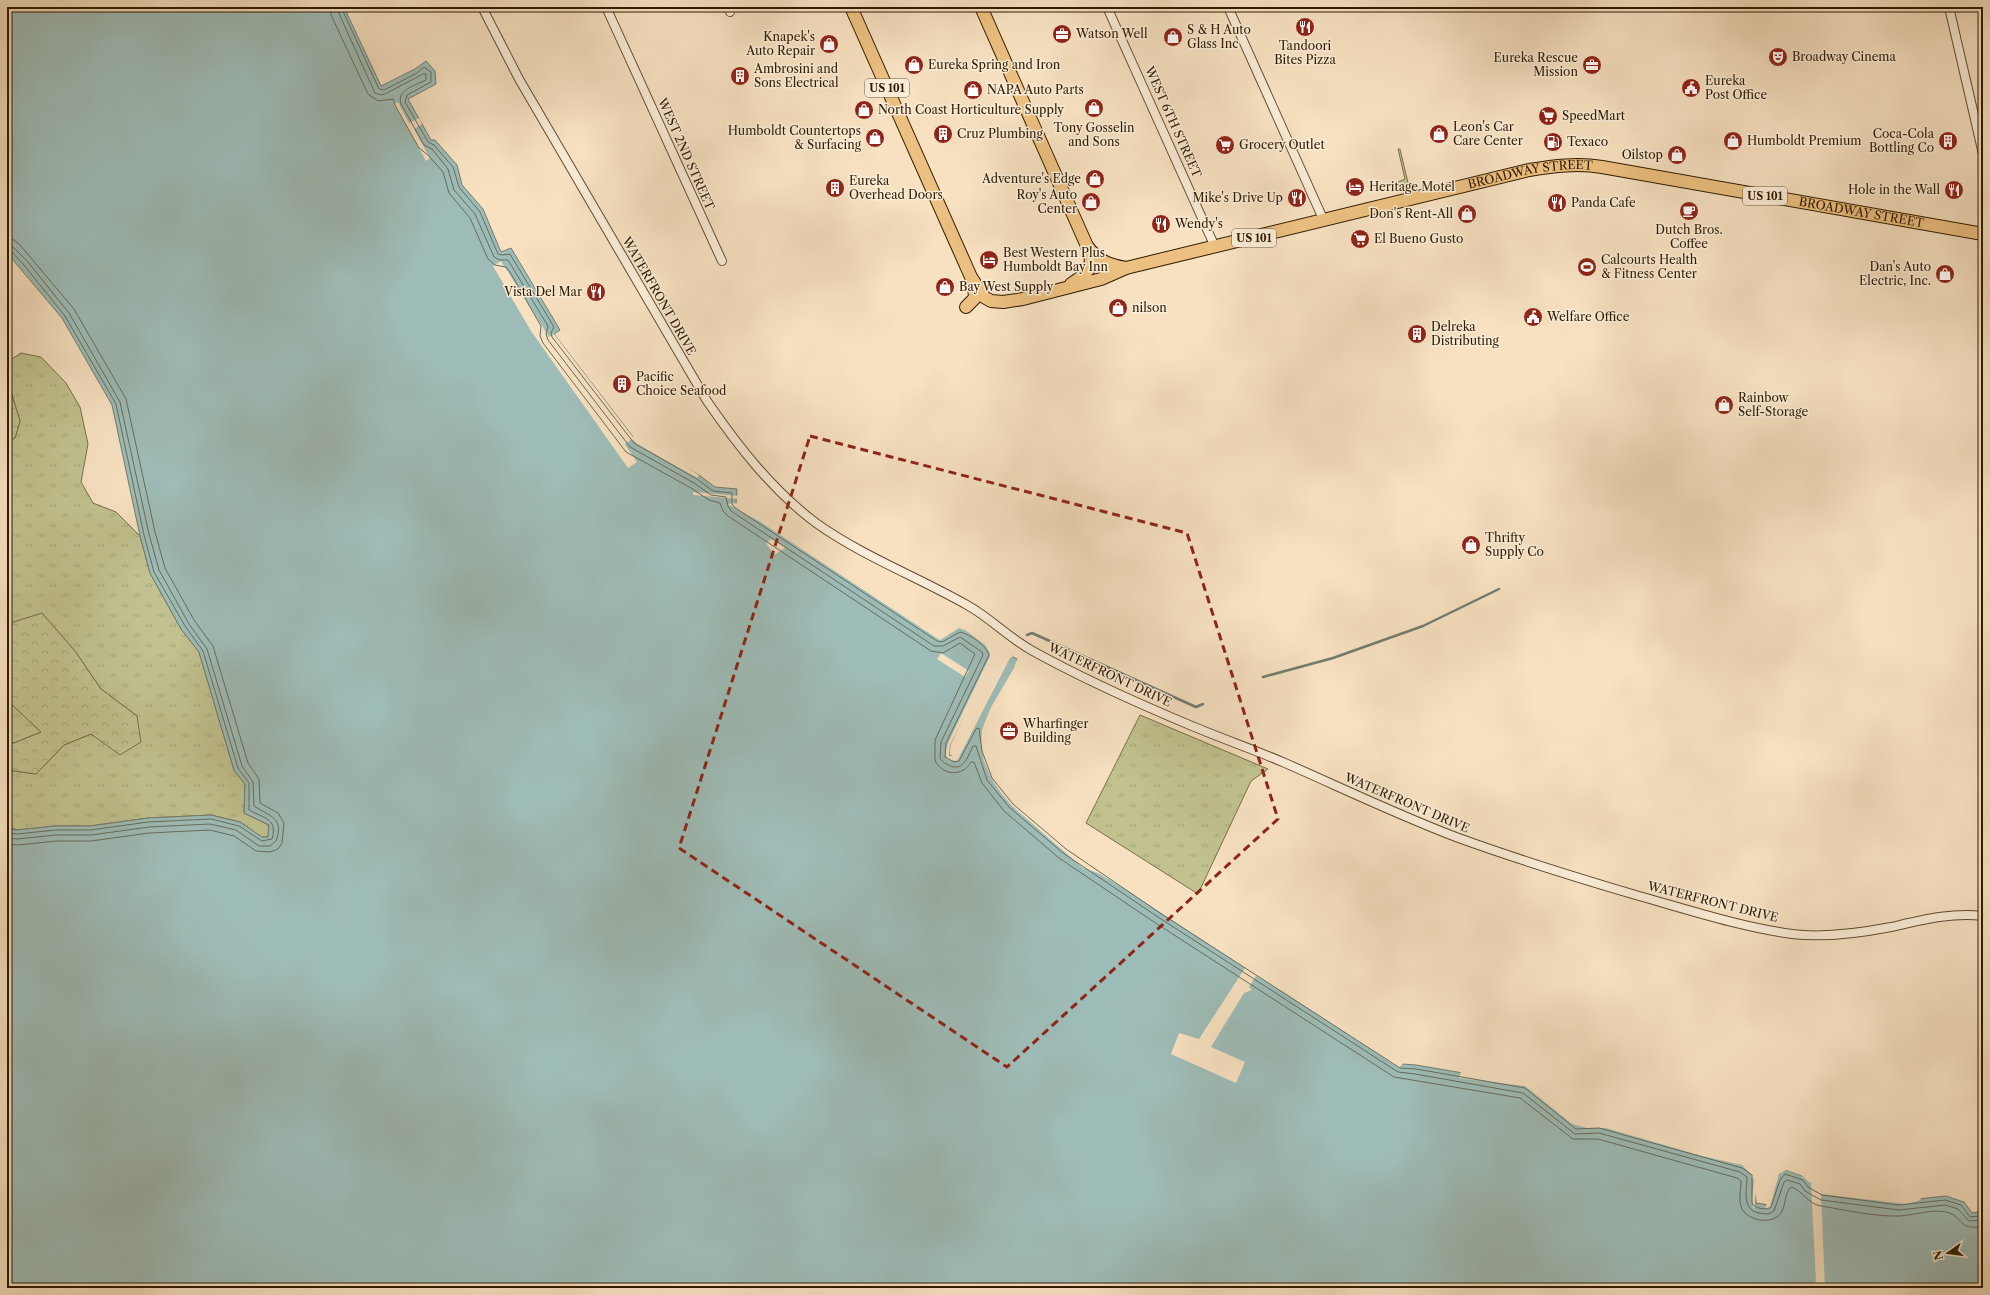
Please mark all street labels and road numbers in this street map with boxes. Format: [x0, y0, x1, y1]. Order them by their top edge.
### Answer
street label: WEST 6TH STREET [1142, 63, 1205, 180]
road number: US 101 [865, 79, 909, 97]
street label: WEST 2ND STREET [655, 95, 718, 212]
street label: BROADWAY STREET [1466, 157, 1593, 192]
road number: US 101 [1743, 187, 1787, 205]
street label: BROADWAY STREET [1798, 194, 1925, 230]
road number: US 101 [1232, 229, 1276, 247]
street label: WATERFRONT DRIVE [619, 233, 699, 358]
street label: WATERFRONT DRIVE [1045, 639, 1174, 710]
street label: WATERFRONT DRIVE [1342, 769, 1472, 836]
street label: WATERFRONT DRIVE [1645, 878, 1780, 925]

